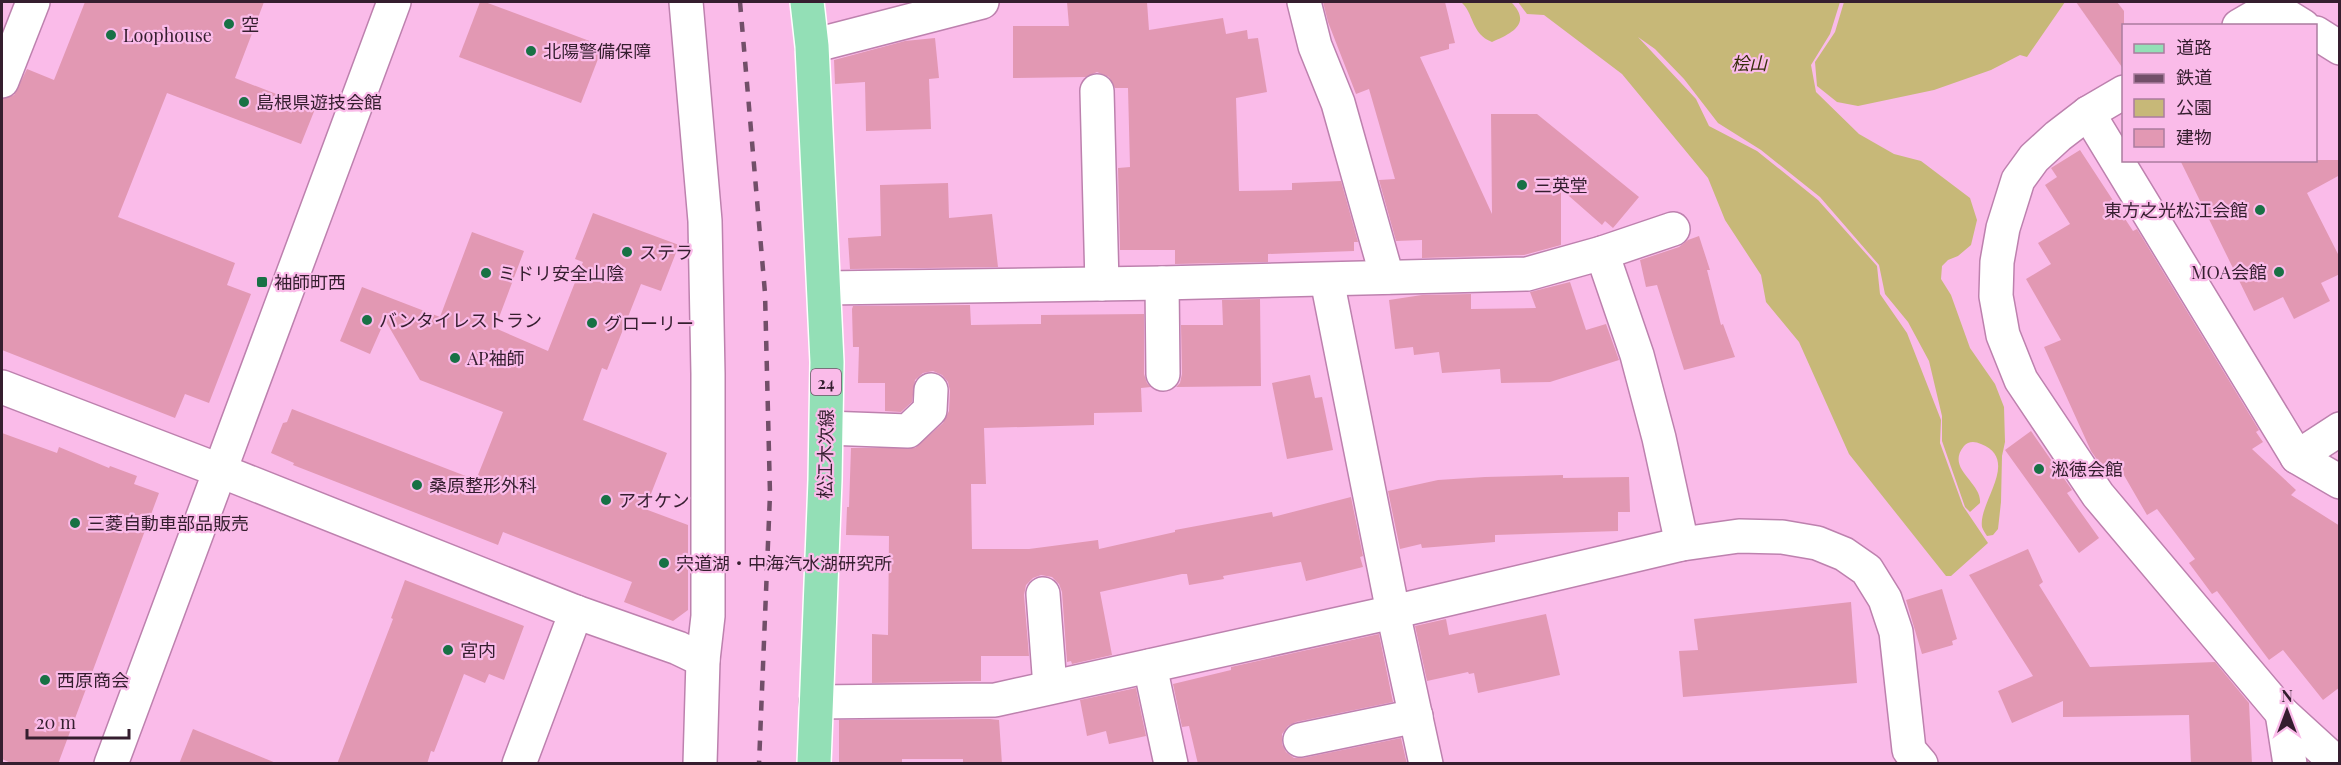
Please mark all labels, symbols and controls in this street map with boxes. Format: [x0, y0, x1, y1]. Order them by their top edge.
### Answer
place label: 空 [241, 12, 259, 36]
marker: 空 [222, 17, 236, 31]
place label: Loophouse [123, 23, 212, 47]
legend [2122, 24, 2317, 162]
marker: Loophouse [104, 28, 118, 42]
text: 道路 [2176, 35, 2212, 59]
place label: 北陽警備保障 [543, 39, 651, 63]
marker: 北陽警備保障 [524, 44, 538, 58]
park label: 桧山 [1731, 51, 1768, 75]
text: 鉄道 [2176, 65, 2212, 89]
place label: 島根県遊技会館 [256, 90, 382, 114]
marker: 島根県遊技会館 [237, 95, 251, 109]
text: 公園 [2176, 95, 2212, 119]
text: 建物 [2176, 125, 2212, 149]
place label: 三英堂 [1534, 173, 1588, 197]
marker: 三英堂 [1515, 178, 1529, 192]
place label: 東方之光松江会館 [2104, 198, 2248, 222]
marker: 東方之光松江会館 [2253, 203, 2267, 217]
place label: ステラ [639, 240, 693, 264]
marker: ステラ [620, 245, 634, 259]
place label: MOA会館 [2191, 260, 2267, 284]
place label: ミドリ安全山陰 [498, 261, 624, 285]
marker: MOA会館 [2272, 265, 2286, 279]
marker: ミドリ安全山陰 [479, 266, 493, 280]
place label: 袖師町西 [274, 270, 346, 294]
marker: 袖師町西 [255, 275, 269, 289]
place label: バンタイレストラン [379, 308, 542, 332]
place label: グローリー [604, 311, 694, 335]
marker: バンタイレストラン [360, 313, 374, 327]
marker: グローリー [585, 316, 599, 330]
place label: AP袖師 [466, 346, 525, 370]
marker: AP袖師 [448, 351, 462, 365]
road number: 24 [811, 369, 841, 395]
street label: 松江木次線 [812, 409, 838, 499]
place label: 淞徳会館 [2051, 457, 2123, 481]
marker: 淞徳会館 [2032, 462, 2046, 476]
place label: 桑原整形外科 [429, 473, 537, 497]
marker: 桑原整形外科 [410, 478, 424, 492]
place label: アオケン [618, 488, 689, 512]
marker: アオケン [599, 493, 613, 507]
place label: 三菱自動車部品販売 [87, 511, 249, 535]
marker: 三菱自動車部品販売 [68, 516, 82, 530]
place label: 宍道湖・中海汽水湖研究所 [676, 551, 892, 575]
marker: 宍道湖・中海汽水湖研究所 [657, 556, 671, 570]
place label: 宮内 [460, 638, 496, 662]
marker: 宮内 [441, 643, 455, 657]
place label: 西原商会 [57, 668, 129, 692]
marker: 西原商会 [38, 673, 52, 687]
north arrow [2257, 681, 2317, 741]
text: N [2281, 685, 2293, 706]
scale bar [27, 702, 129, 740]
text: 20 m [36, 710, 76, 734]

